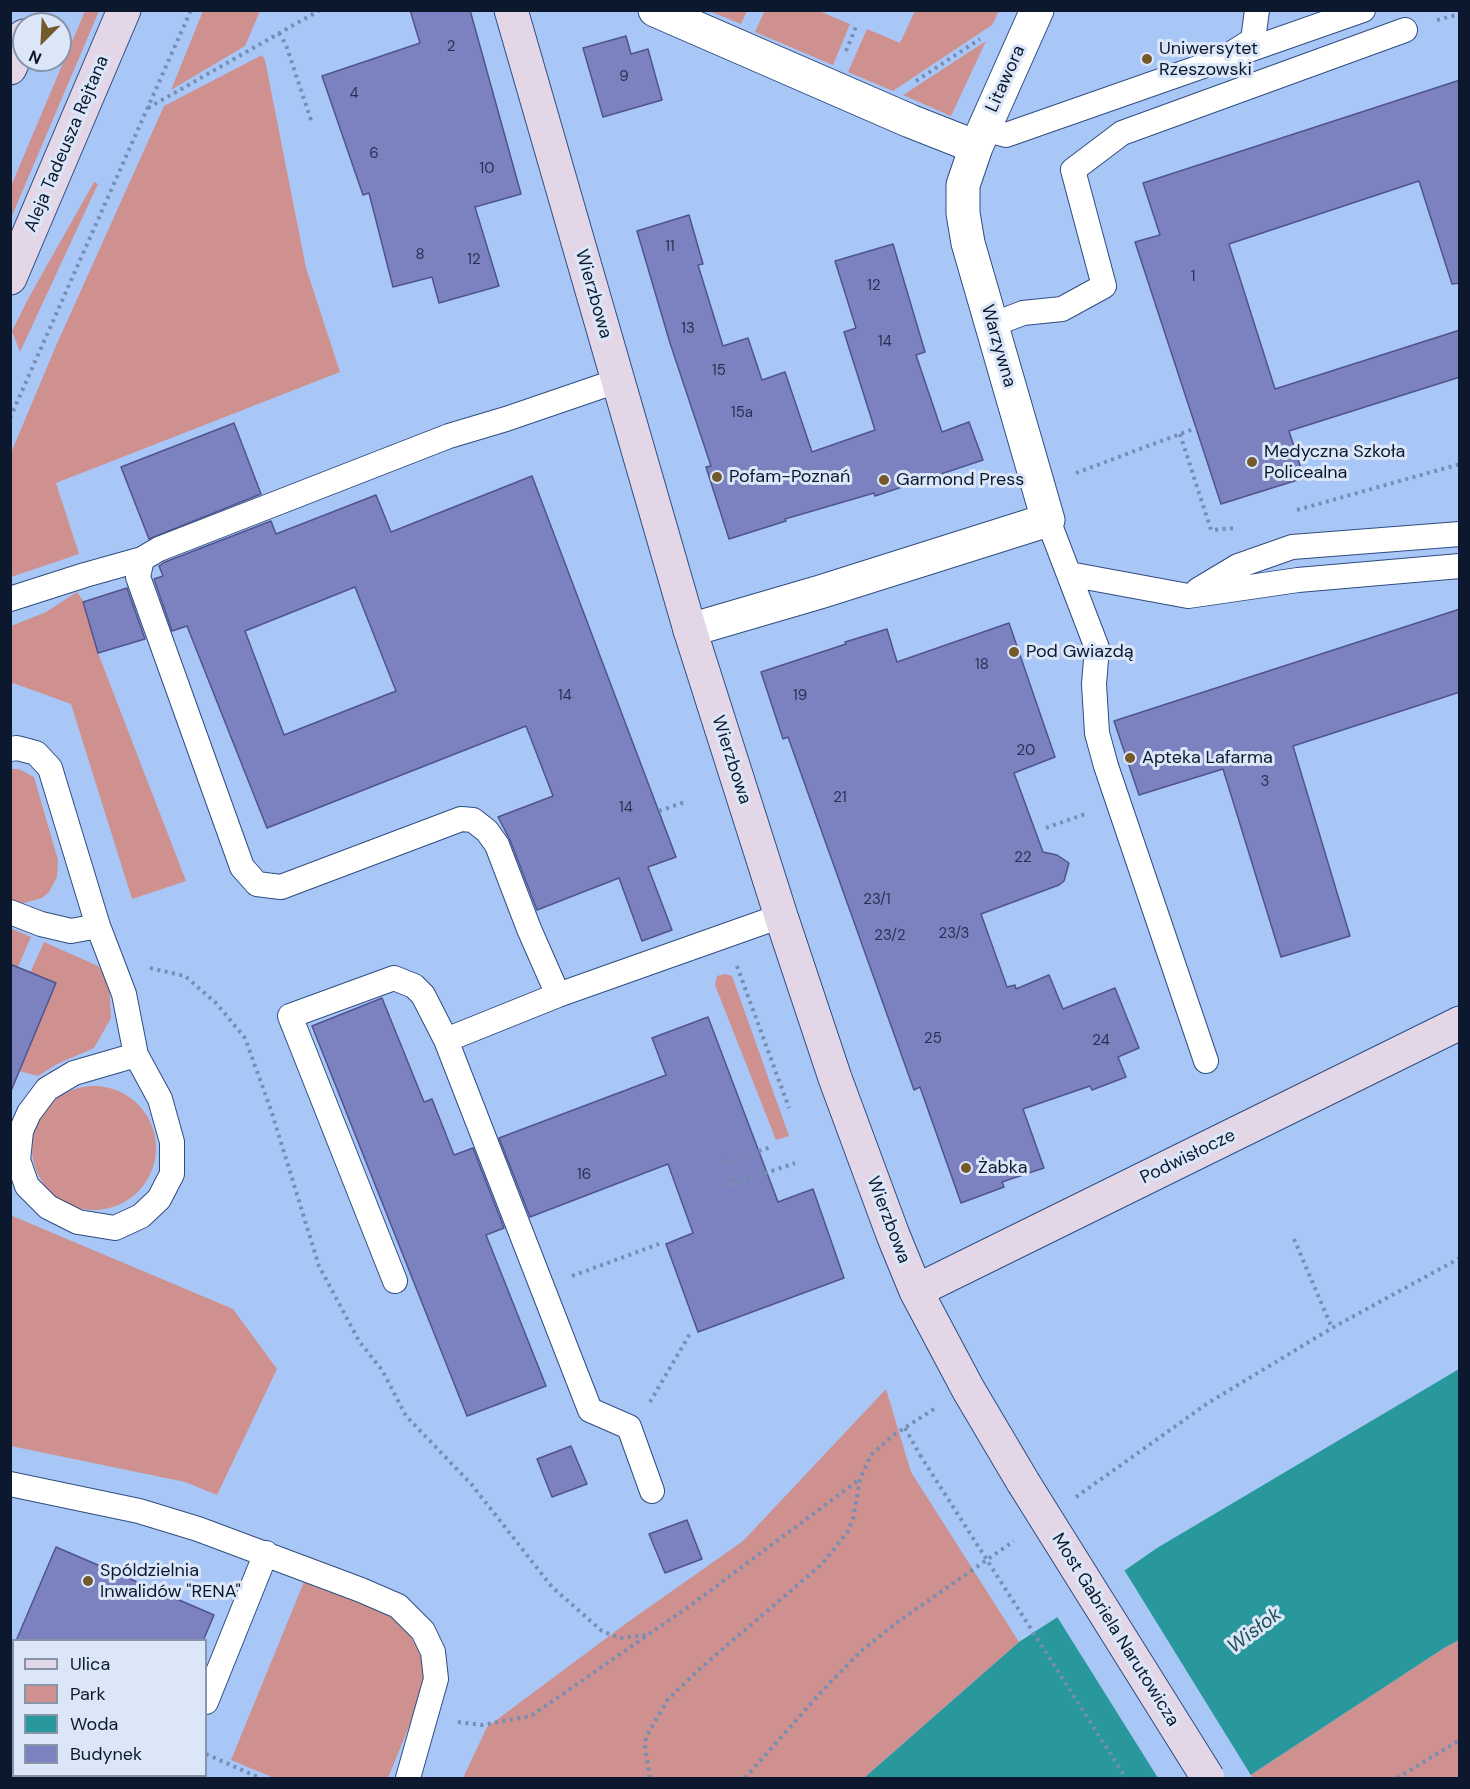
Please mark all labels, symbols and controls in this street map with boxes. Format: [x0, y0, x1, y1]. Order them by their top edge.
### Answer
north arrow [12, 12, 72, 72]
house number: 2 [447, 38, 455, 56]
place label: Uniwersytet Rzeszowski [1159, 38, 1258, 80]
street label: Litawora [982, 42, 1030, 116]
text: N [26, 45, 45, 69]
marker: Uniwersytet Rzeszowski [1140, 52, 1154, 66]
street label: Aleja Tadeusza Rejtana [20, 53, 114, 235]
house number: 9 [619, 68, 629, 86]
house number: 4 [349, 85, 359, 103]
house number: 6 [369, 145, 379, 163]
house number: 10 [480, 160, 494, 178]
house number: 11 [665, 238, 675, 256]
house number: 8 [415, 246, 425, 264]
street label: Wierzbowa [570, 247, 616, 341]
house number: 12 [467, 251, 481, 269]
house number: 1 [1191, 268, 1195, 286]
house number: 12 [867, 277, 881, 295]
street label: Warzywna [976, 302, 1020, 390]
house number: 13 [681, 320, 695, 338]
house number: 14 [878, 333, 892, 351]
house number: 15 [712, 362, 726, 380]
house number: 15a [731, 404, 753, 422]
place label: Medyczna Szkoła Policealna [1264, 441, 1405, 484]
marker: Medyczna Szkoła Policealna [1245, 455, 1259, 469]
place label: Pofam-Poznań [729, 466, 850, 488]
place label: Garmond Press [896, 469, 1024, 491]
marker: Pofam-Poznań [710, 470, 724, 484]
marker: Garmond Press [877, 473, 891, 487]
place label: Pod Gwiazdą [1026, 641, 1133, 663]
marker: Pod Gwiazdą [1007, 645, 1021, 659]
house number: 18 [975, 656, 989, 674]
house number: 14 [558, 687, 572, 705]
house number: 19 [793, 687, 807, 705]
street label: Wierzbowa [707, 713, 755, 807]
house number: 20 [1017, 742, 1035, 760]
place label: Apteka Lafarma [1142, 747, 1273, 769]
marker: Apteka Lafarma [1123, 751, 1137, 765]
house number: 3 [1261, 773, 1269, 791]
house number: 21 [833, 789, 847, 807]
house number: 14 [619, 799, 633, 817]
house number: 22 [1014, 849, 1032, 867]
house number: 23/1 [863, 891, 891, 909]
house number: 23/3 [939, 925, 969, 943]
house number: 23/2 [874, 927, 906, 945]
house number: 25 [924, 1030, 942, 1048]
house number: 24 [1092, 1032, 1110, 1050]
street label: Podwisłocze [1137, 1125, 1239, 1189]
place label: Żabka [978, 1157, 1028, 1179]
marker: Żabka [959, 1161, 973, 1175]
house number: 16 [577, 1166, 591, 1184]
street label: Wierzbowa [861, 1173, 915, 1267]
street label: Most Gabriela Narutowicza [1047, 1529, 1183, 1731]
place label: Spóldzielnia Inwalidów "RENA" [100, 1560, 241, 1602]
marker: Spóldzielnia Inwalidów "RENA" [81, 1574, 95, 1588]
water label: Wisłok [1223, 1603, 1287, 1659]
legend [12, 1639, 207, 1777]
text: Ulica [70, 1652, 110, 1676]
text: Park [70, 1682, 106, 1706]
text: Woda [70, 1712, 118, 1736]
text: Budynek [70, 1742, 142, 1766]

